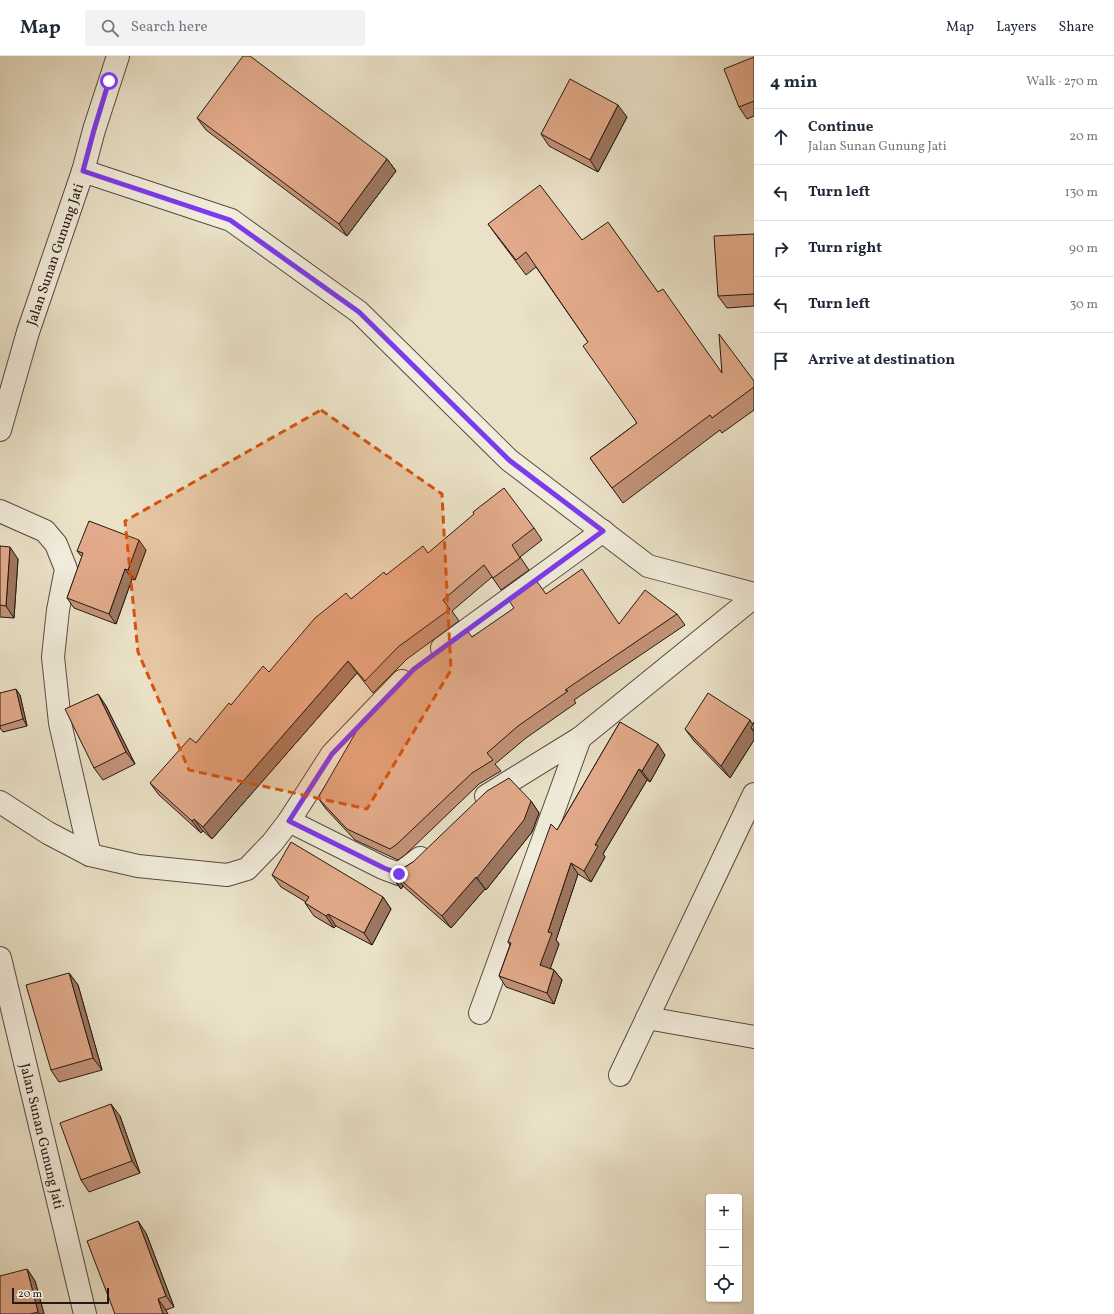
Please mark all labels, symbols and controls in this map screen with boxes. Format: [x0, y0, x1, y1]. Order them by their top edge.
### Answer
search box [85, 10, 365, 46]
text: Map [20, 15, 61, 41]
icon: search [99, 17, 121, 39]
text: Search here [131, 17, 208, 38]
text: Map [946, 18, 974, 37]
text: Layers [996, 18, 1036, 37]
text: Share [1058, 18, 1094, 37]
text: 4 min [770, 71, 817, 94]
route start [100, 72, 118, 90]
text: Walk · 270 m [1026, 73, 1098, 91]
text: Continue [808, 117, 873, 138]
icon: ahead [770, 126, 792, 148]
text: 20 m [1069, 128, 1098, 146]
text: Jalan Sunan Gunung Jati [808, 138, 947, 156]
street label: Jalan Sunan Gunung Jati [23, 181, 89, 329]
icon: left [770, 182, 792, 204]
text: Turn left [808, 182, 870, 203]
text: 130 m [1065, 184, 1098, 202]
icon: right [770, 238, 792, 260]
text: Turn right [808, 238, 882, 259]
text: 90 m [1069, 240, 1098, 258]
icon: left [770, 294, 792, 316]
text: Turn left [808, 294, 870, 315]
text: 30 m [1070, 296, 1098, 314]
icon: arrive [770, 350, 792, 372]
text: Arrive at destination [808, 350, 955, 371]
route end [390, 865, 408, 883]
street label: Jalan Sunan Gunung Jati [14, 1062, 68, 1211]
map controls [706, 1194, 742, 1302]
button: + [706, 1194, 742, 1230]
button: − [706, 1230, 742, 1266]
button: locate [706, 1266, 742, 1302]
scale bar [12, 1286, 109, 1305]
text: 20 m [18, 1287, 42, 1302]

